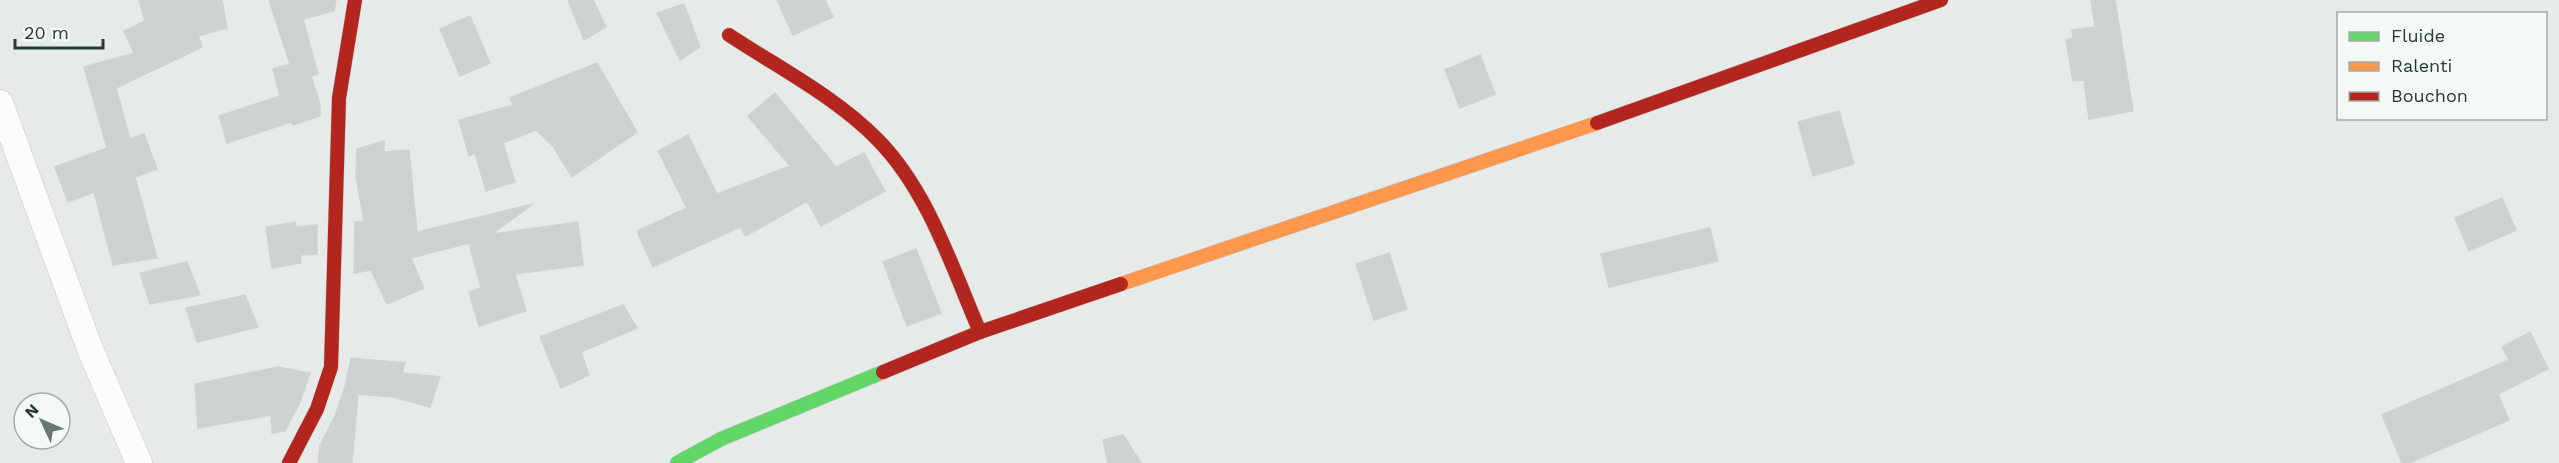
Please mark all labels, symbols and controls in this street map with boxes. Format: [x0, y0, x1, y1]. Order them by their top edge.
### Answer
scale bar [15, 12, 104, 50]
legend [2337, 12, 2547, 120]
text: 20 m [24, 22, 69, 43]
text: Fluide [2391, 25, 2445, 46]
text: Ralenti [2391, 55, 2452, 76]
text: Bouchon [2391, 85, 2468, 106]
north arrow [12, 391, 72, 451]
text: N [21, 400, 43, 422]

